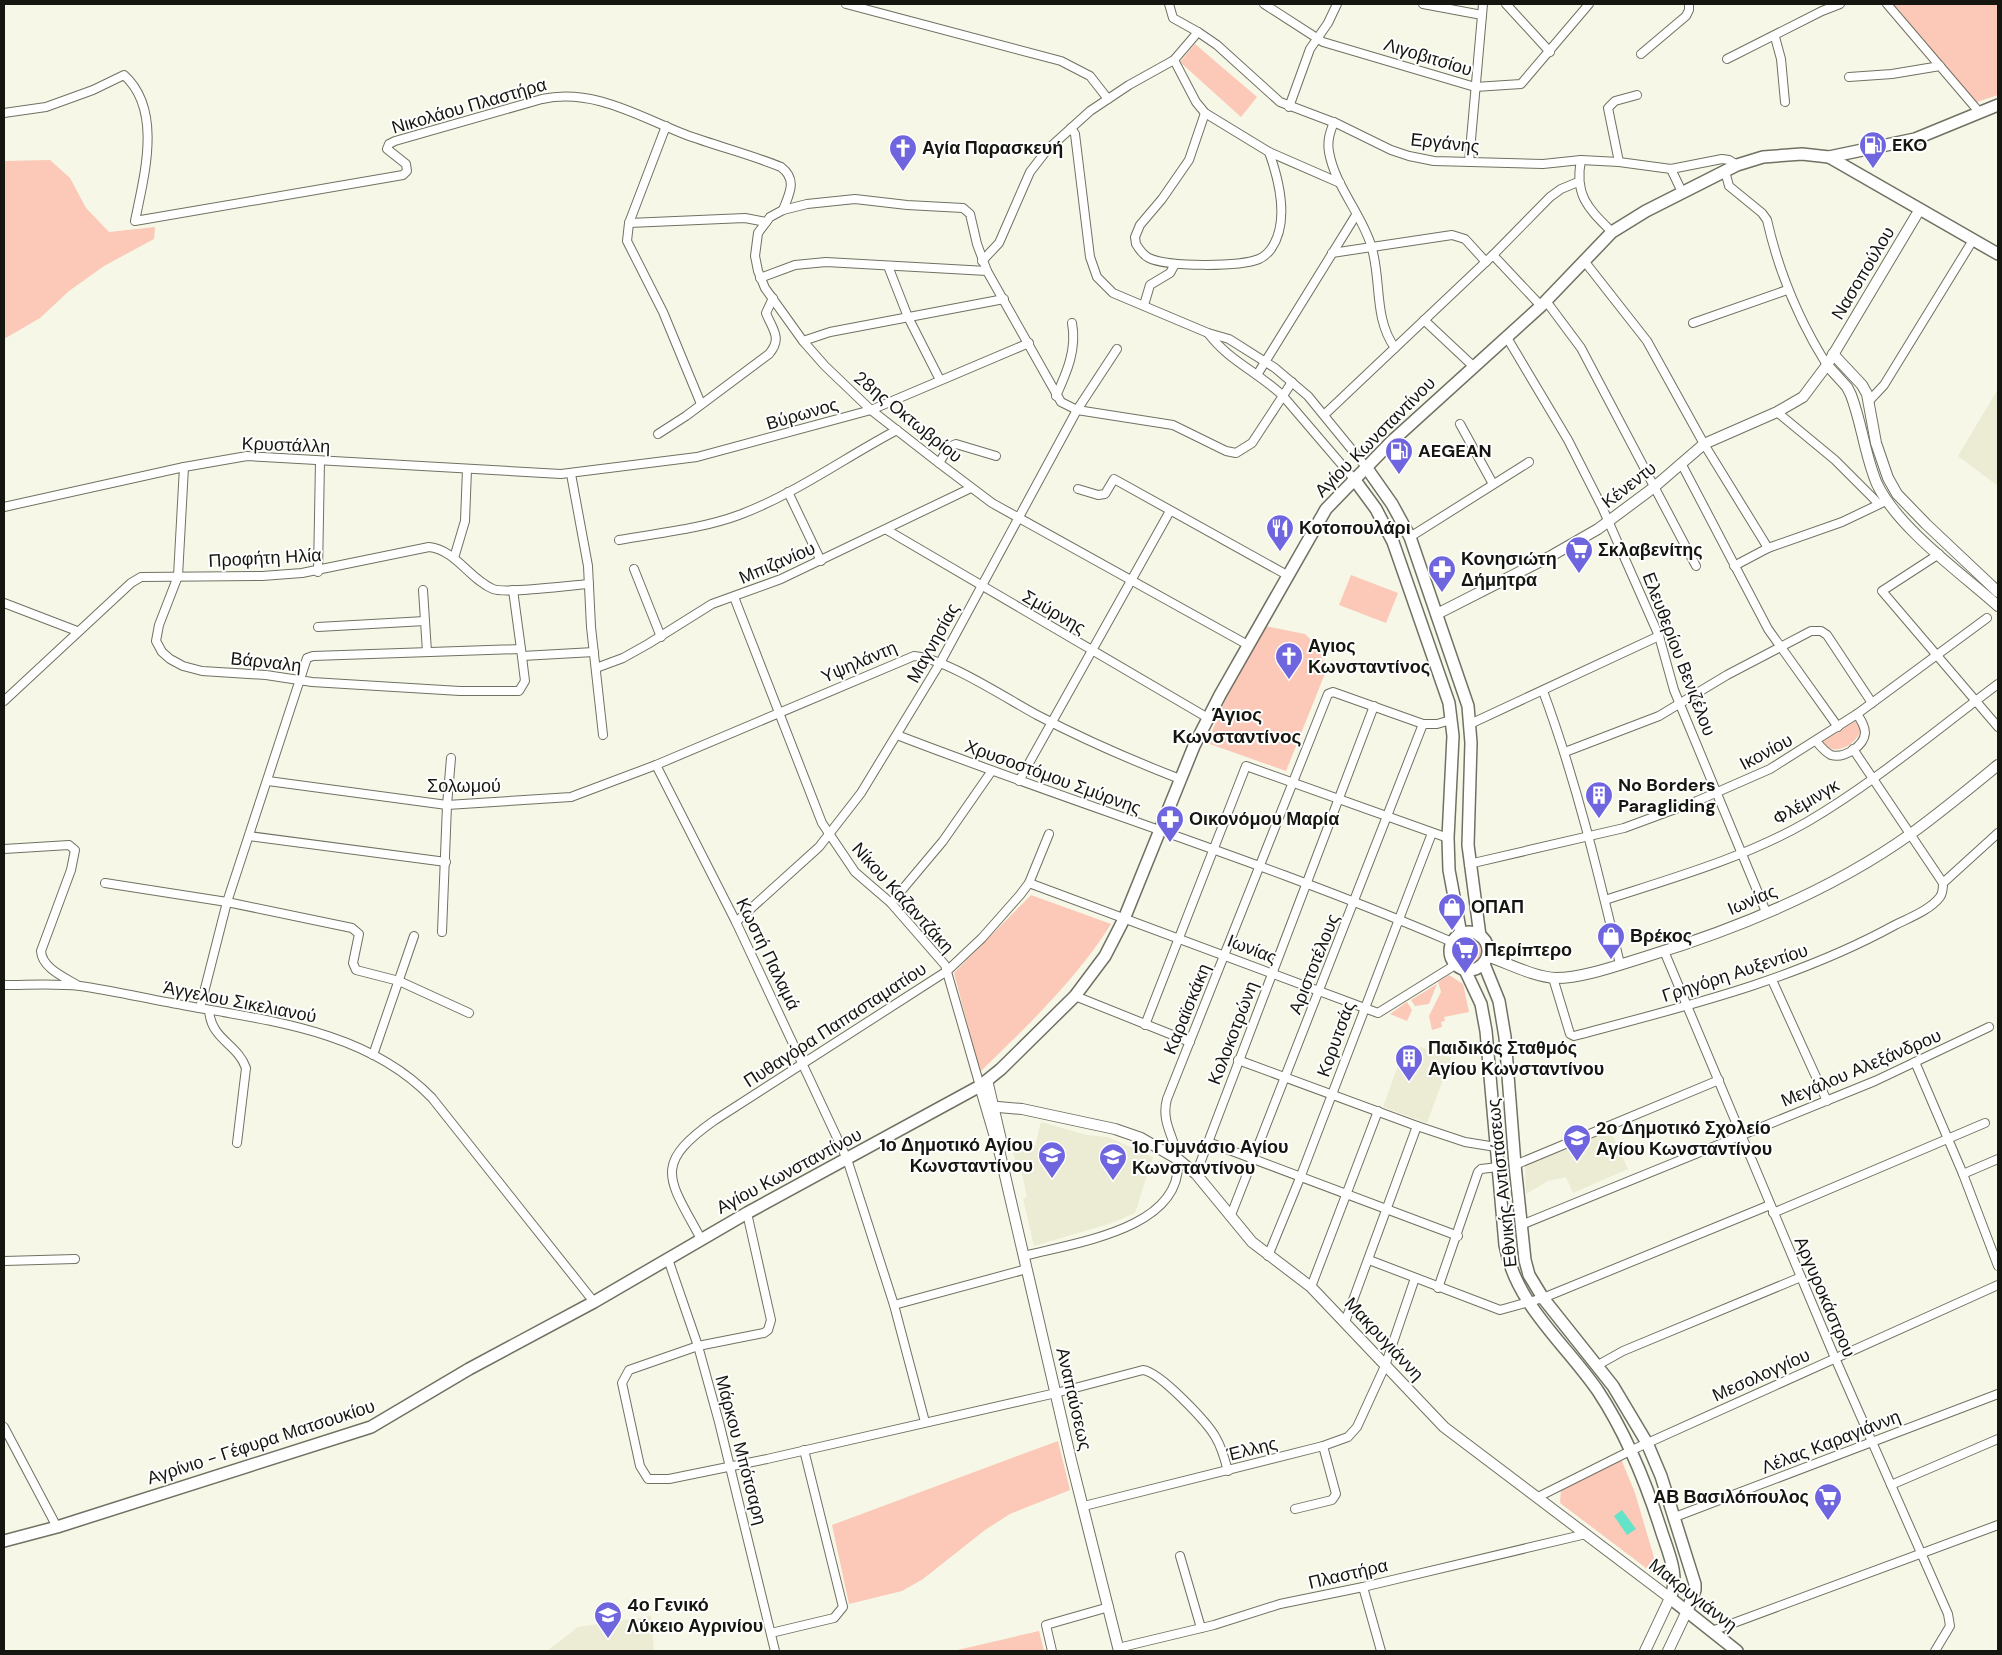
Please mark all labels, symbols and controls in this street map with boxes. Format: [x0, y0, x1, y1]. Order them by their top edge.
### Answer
street label: Λιγοβιτσίου [1381, 32, 1475, 82]
street label: Νικολάου Πλαστήρα [389, 72, 549, 140]
street label: Εργάνης [1409, 127, 1481, 159]
fuel station icon: EKO [1858, 130, 1888, 169]
church icon: Αγία Παρασκευή [888, 133, 918, 172]
place label: EKO [1892, 133, 1927, 157]
place label: Αγία Παρασκευή [922, 136, 1063, 160]
street label: Νασοπούλου [1826, 222, 1900, 324]
street label: 28ης Οκτωβρίου [849, 366, 967, 468]
street label: Αγίου Κωνσταντίνου [1309, 371, 1441, 503]
street label: Βύρωνος [763, 392, 841, 436]
street label: Κρυστάλλη [241, 431, 331, 459]
fuel station icon: AEGEAN [1384, 436, 1414, 475]
place label: AEGEAN [1418, 439, 1492, 463]
street label: Κένεντυ [1597, 456, 1661, 514]
restaurant icon: Κοτοπουλάρι [1265, 513, 1295, 552]
place label: Κοτοπουλάρι [1299, 516, 1411, 540]
supermarket icon: Σκλαβενίτης [1564, 535, 1594, 574]
street label: Μπιζανίου [735, 536, 819, 590]
place label: Σκλαβενίτης [1598, 538, 1703, 562]
street label: Προφήτη Ηλία [208, 543, 322, 573]
place label: Κονησιώτη Δήμητρα [1461, 547, 1557, 592]
pharmacy icon: Κονησιώτη Δήμητρα [1427, 554, 1457, 593]
street label: Ελευθερίου Βενιζέλου [1637, 569, 1721, 739]
street label: Σμύρνης [1018, 584, 1090, 640]
street label: Μαγνησίας [901, 599, 965, 687]
place label: Αγιος Κωνσταντίνος [1308, 634, 1430, 679]
street label: Υψηλάντη [817, 635, 901, 689]
church icon: Αγιος Κωνσταντίνος [1274, 641, 1304, 680]
street label: Βάρναλη [229, 646, 303, 678]
district label: Άγιος Κωνσταντίνος [1173, 702, 1302, 749]
street label: Ικονίου [1735, 728, 1797, 776]
street label: Χρυσοστόμου Σμύρνης [962, 734, 1145, 820]
place label: No Borders Paragliding [1618, 773, 1716, 818]
street label: Φλέμινγκ [1768, 773, 1844, 831]
street label: Σολωμού [427, 774, 501, 798]
building icon: No Borders Paragliding [1584, 780, 1614, 819]
pharmacy icon: Οικονόμου Μαρία [1155, 804, 1185, 843]
place label: Οικονόμου Μαρία [1189, 807, 1339, 831]
street label: Νίκου Καζαντζάκη [847, 837, 959, 959]
street label: Ιωνίας [1724, 879, 1781, 921]
shop icon: ΟΠΑΠ [1437, 892, 1467, 931]
street label: Κωστή Παλαμά [730, 894, 806, 1014]
place label: ΟΠΑΠ [1471, 895, 1524, 919]
street label: Αριστοτέλους [1283, 910, 1345, 1018]
shop icon: Βρέκος [1596, 921, 1626, 960]
place label: Βρέκος [1630, 924, 1692, 948]
street label: Ιωνίας [1224, 929, 1280, 969]
supermarket icon: Περίπτερο [1450, 935, 1480, 974]
place label: Περίπτερο [1484, 938, 1572, 962]
street label: Γρηγόρη Αυξεντίου [1659, 938, 1811, 1008]
street label: Πυθαγόρα Παπασταματίου [739, 957, 931, 1093]
street label: Καραϊσκάκη [1158, 960, 1216, 1058]
street label: Άγγελου Σικελιανού [161, 975, 319, 1029]
street label: Κολοκοτρώνη [1202, 978, 1264, 1088]
street label: Κορυτσάς [1311, 998, 1361, 1080]
street label: Μεγάλου Αλεξάνδρου [1777, 1023, 1945, 1113]
place label: Παιδικός Σταθμός Αγίου Κωνσταντίνου [1428, 1036, 1604, 1081]
building icon: Παιδικός Σταθμός Αγίου Κωνσταντίνου [1394, 1043, 1424, 1082]
street label: Εθνικής Αντιστάσεως [1481, 1097, 1523, 1269]
place label: 2ο Δημοτικό Σχολείο Αγίου Κωνσταντίνου [1596, 1116, 1772, 1161]
street label: Αγίου Κωνσταντίνου [712, 1122, 866, 1220]
school or university icon: 2ο Δημοτικό Σχολείο Αγίου Κωνσταντίνου [1562, 1123, 1592, 1162]
place label: 1ο Δημοτικό Αγίου Κωνσταντίνου [879, 1133, 1033, 1178]
place label: 1ο Γυμνάσιο Αγίου Κωνσταντίνου [1132, 1135, 1289, 1180]
school or university icon: 1ο Δημοτικό Αγίου Κωνσταντίνου [1037, 1140, 1067, 1179]
school or university icon: 1ο Γυμνάσιο Αγίου Κωνσταντίνου [1098, 1142, 1128, 1181]
street label: Αργυροκάστρου [1789, 1233, 1861, 1361]
street label: Μακρυγιάννη [1339, 1292, 1429, 1386]
street label: Μεσολογγίου [1708, 1343, 1814, 1407]
street label: Αναπαύσεως [1051, 1345, 1098, 1453]
street label: Μάρκου Μπότσαρη [709, 1372, 773, 1528]
street label: Αγρίνιο - Γέφυρα Ματσουκίου [144, 1394, 378, 1490]
street label: Λέλας Καραγιάννη [1758, 1404, 1904, 1480]
street label: Έλλης [1223, 1431, 1280, 1467]
supermarket icon: ΑΒ Βασιλόπουλος [1813, 1482, 1843, 1521]
place label: ΑΒ Βασιλόπουλος [1653, 1485, 1809, 1509]
street label: Πλαστήρα [1306, 1553, 1390, 1595]
street label: Μακρυγιάννη [1644, 1553, 1742, 1637]
place label: 4ο Γενικό Λύκειο Αγρινίου [627, 1593, 763, 1638]
school or university icon: 4ο Γενικό Λύκειο Αγρινίου [593, 1600, 623, 1639]

